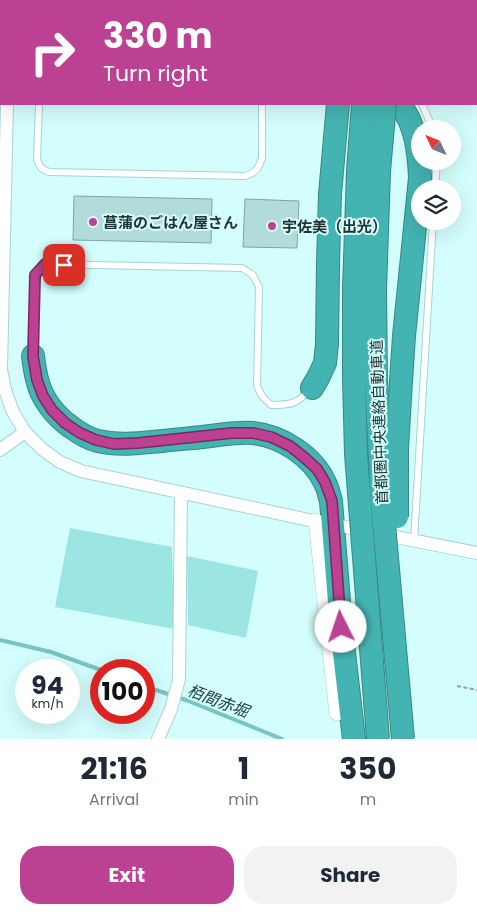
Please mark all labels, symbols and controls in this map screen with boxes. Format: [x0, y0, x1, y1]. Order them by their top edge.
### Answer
text: 330 m [103, 11, 213, 60]
icon: right [20, 20, 85, 85]
text: Turn right [103, 58, 208, 89]
north arrow [411, 120, 461, 170]
map controls [411, 120, 461, 230]
button: layers [411, 180, 461, 230]
place label: 菖蒲のごはん屋さん [103, 212, 238, 233]
marker: 菖蒲のごはん屋さん [87, 216, 99, 228]
place label: 宇佐美（出光） [282, 216, 387, 237]
marker: 宇佐美（出光） [266, 220, 278, 232]
pin [43, 244, 85, 286]
icon: arrive [50, 251, 78, 279]
street label: 首都圏中央連絡自動車道 [366, 339, 392, 505]
position arrow [314, 600, 366, 652]
speed limit sign: 100 [90, 659, 155, 724]
text: 94 [31, 668, 64, 703]
water label: 栢間赤堀 [184, 679, 255, 724]
text: km/h [32, 695, 63, 712]
text: 21:16 [80, 747, 148, 790]
text: 1 [238, 747, 249, 790]
text: 350 [339, 747, 397, 790]
text: Arrival [89, 788, 139, 811]
text: min [228, 788, 259, 811]
text: m [360, 788, 376, 811]
button: Exit [20, 846, 234, 904]
button: Share [244, 846, 457, 904]

